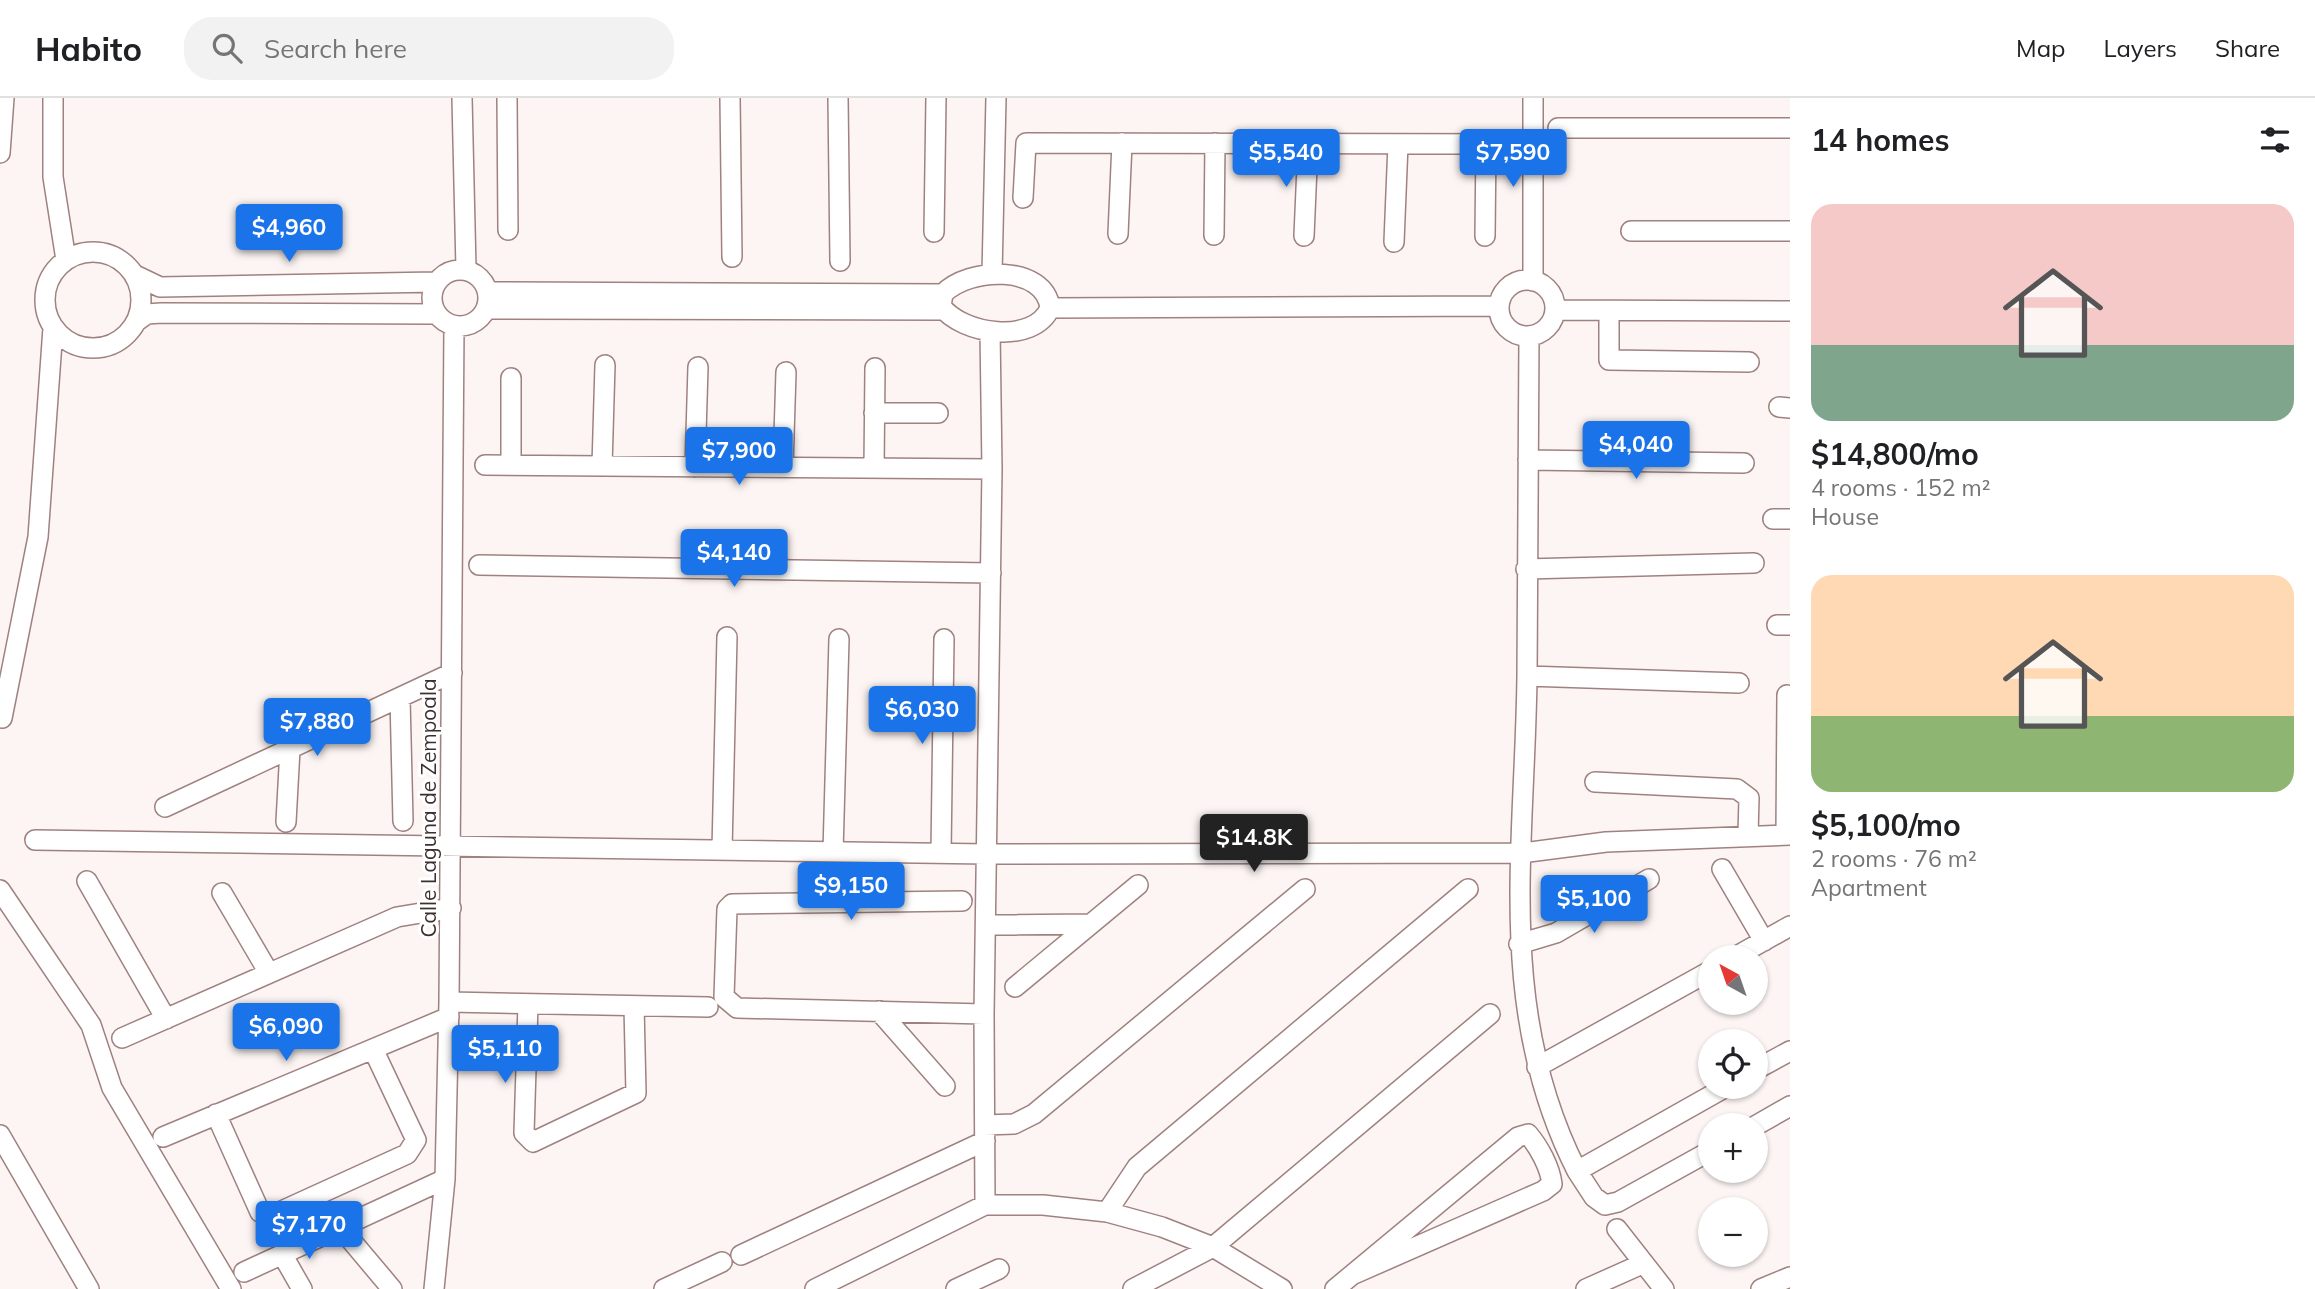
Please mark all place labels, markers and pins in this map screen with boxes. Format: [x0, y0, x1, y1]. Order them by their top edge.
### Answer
pin: $5,540 [1229, 130, 1343, 189]
pin: $7,590 [1456, 130, 1570, 189]
pin: $4,960 [232, 204, 346, 264]
pin: $4,040 [1579, 422, 1693, 481]
pin: $7,900 [682, 428, 796, 487]
pin: $4,140 [677, 530, 791, 589]
pin: $6,030 [865, 686, 979, 746]
pin: $7,880 [260, 698, 374, 758]
pin: $14.8K [1197, 814, 1311, 874]
pin: $9,150 [794, 862, 908, 922]
pin: $5,100 [1537, 876, 1651, 935]
pin: $6,090 [229, 1004, 343, 1063]
pin: $5,110 [448, 1026, 562, 1085]
pin: $7,170 [252, 1202, 366, 1261]

